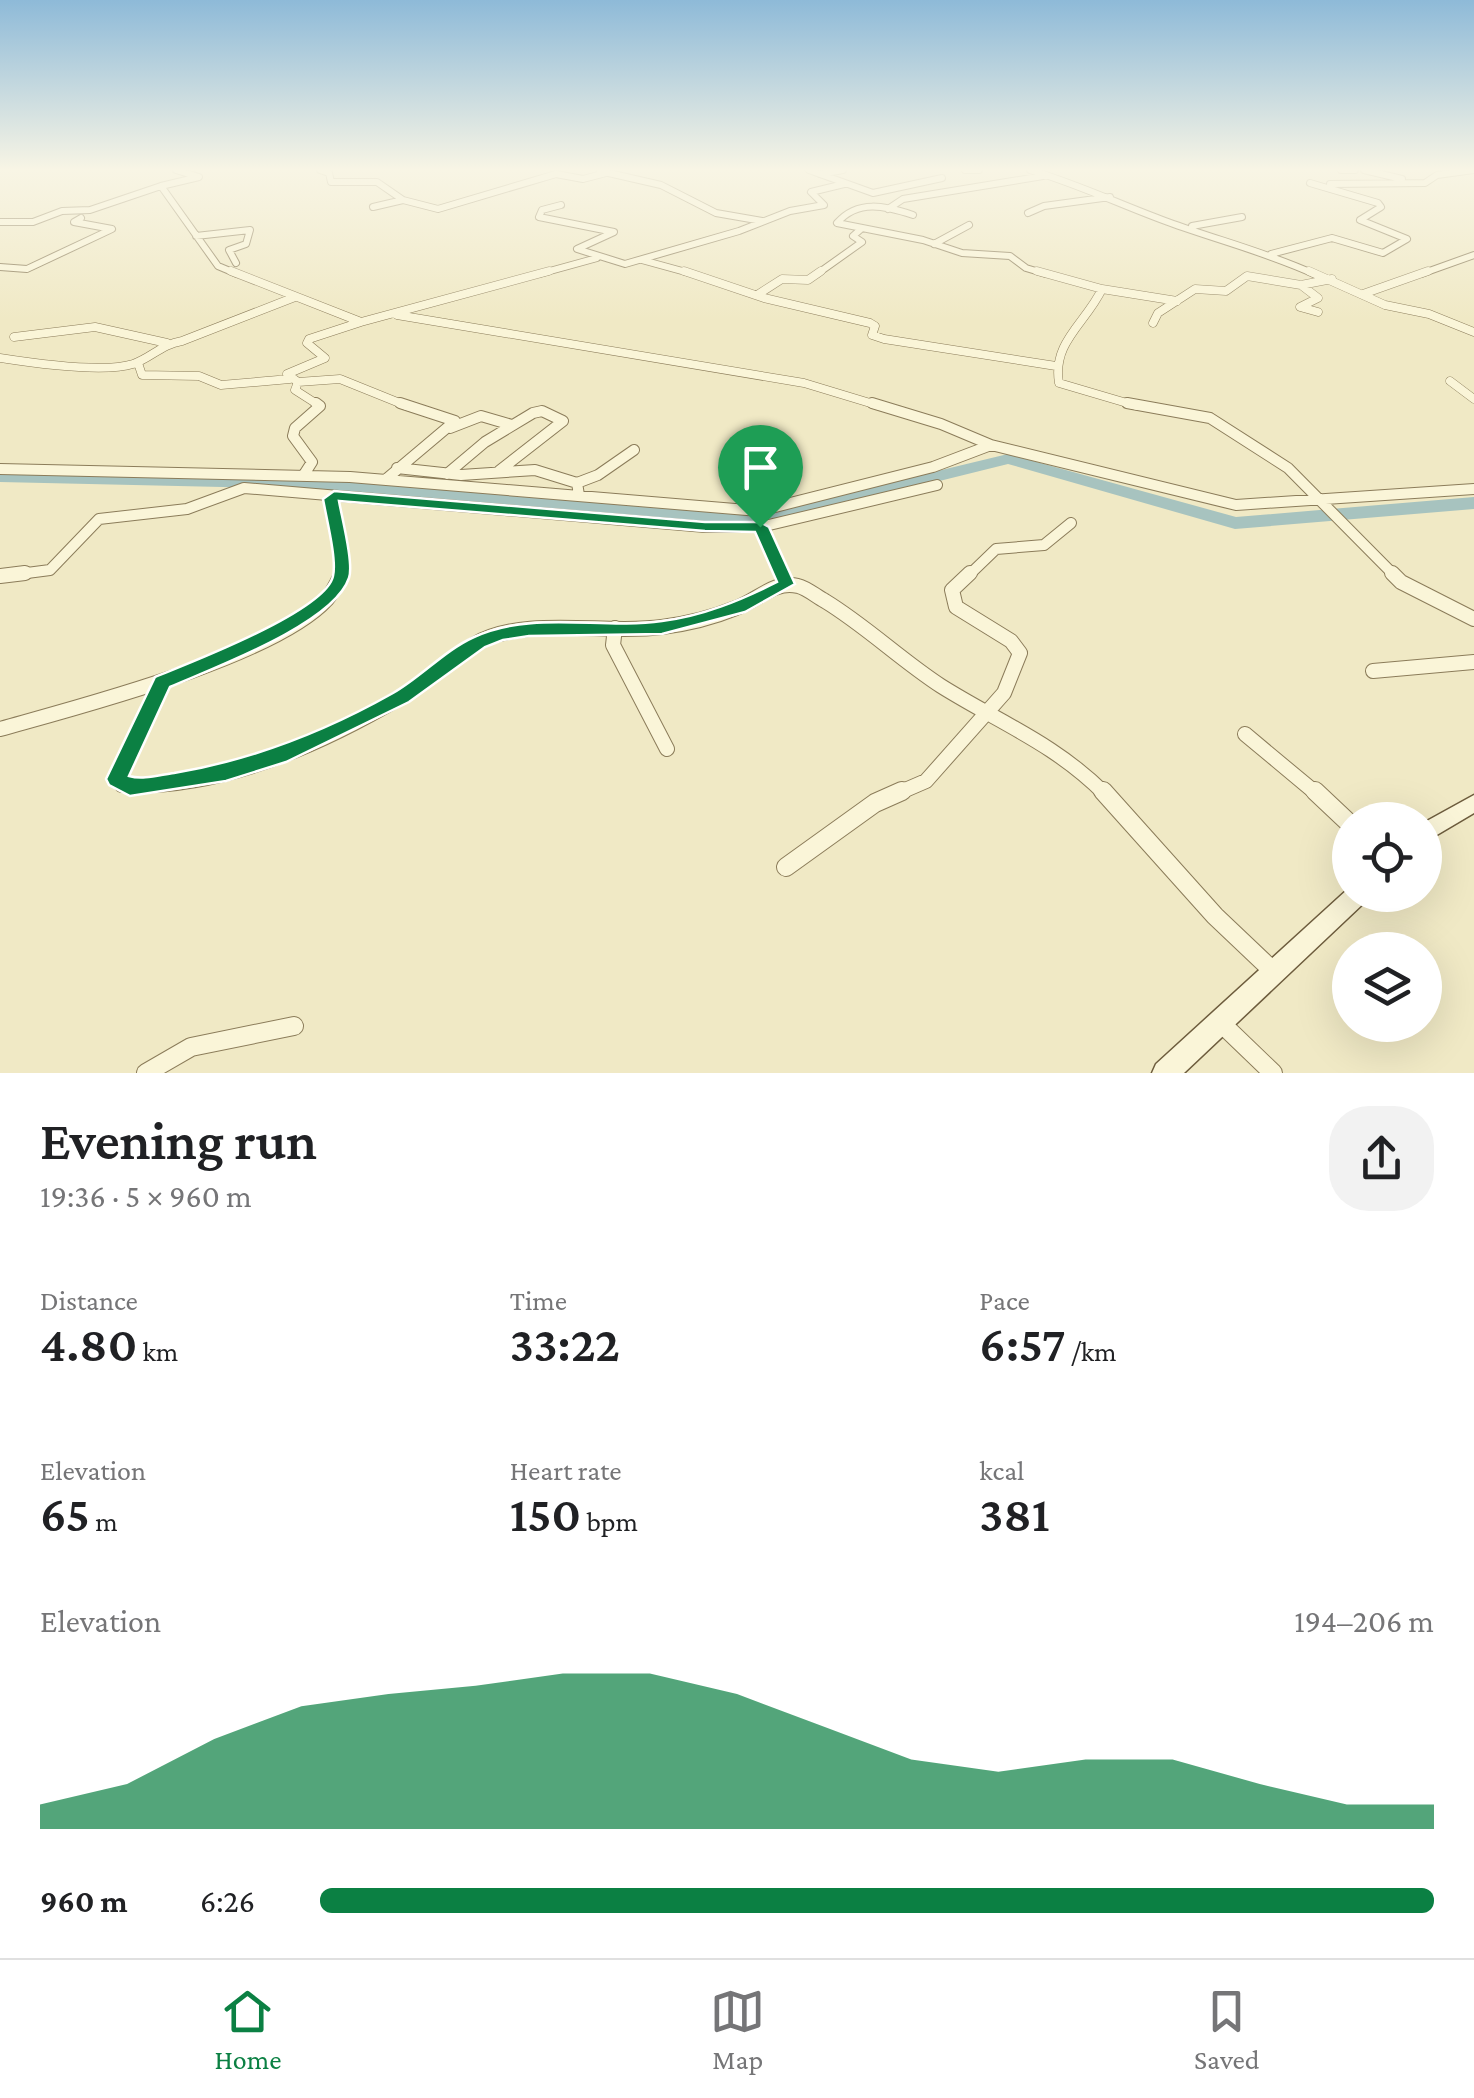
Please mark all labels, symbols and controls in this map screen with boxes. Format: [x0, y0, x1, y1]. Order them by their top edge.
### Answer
pin [718, 425, 803, 528]
icon: arrive [733, 440, 788, 495]
map controls [1332, 802, 1442, 1042]
button: locate [1332, 802, 1442, 912]
button: layers [1332, 932, 1442, 1042]
button: share [1329, 1106, 1434, 1211]
text: Evening run [40, 1110, 317, 1171]
text: 19:36 · 5 × 960 m [40, 1178, 252, 1214]
text: Distance [40, 1285, 138, 1316]
text: Time [510, 1285, 567, 1316]
text: Pace [979, 1285, 1030, 1316]
text: 4.80 [40, 1316, 137, 1372]
text: 33:22 [510, 1316, 620, 1372]
text: 6:57 [979, 1316, 1065, 1372]
text: km [137, 1336, 178, 1367]
text: /km [1065, 1336, 1117, 1367]
text: Elevation [40, 1455, 146, 1486]
text: Heart rate [510, 1455, 622, 1486]
text: kcal [979, 1455, 1024, 1486]
text: 65 [40, 1486, 90, 1542]
text: 150 [510, 1486, 581, 1542]
text: 381 [979, 1486, 1050, 1542]
text: m [90, 1506, 118, 1537]
text: bpm [581, 1506, 638, 1537]
text: Elevation [40, 1603, 161, 1639]
text: 194–206 m [1294, 1603, 1434, 1639]
text: 960 m [40, 1883, 128, 1919]
text: 6:26 [200, 1883, 255, 1919]
tab: Home [214, 1984, 281, 2075]
tab: Map [710, 1984, 765, 2075]
tab: Saved [1194, 1984, 1260, 2075]

